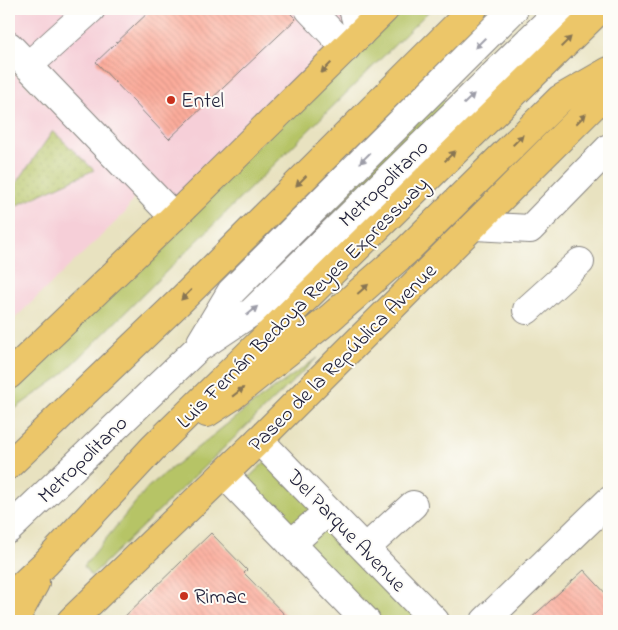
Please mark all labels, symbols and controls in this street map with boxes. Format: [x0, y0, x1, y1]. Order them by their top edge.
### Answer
one-way arrow [560, 36, 572, 48]
one-way arrow [474, 37, 486, 49]
one-way arrow [320, 62, 332, 74]
place label: Entel [181, 87, 224, 117]
one-way arrow [462, 93, 474, 105]
marker: Entel [165, 94, 177, 106]
one-way arrow [575, 113, 587, 125]
street label: Metropolitano [332, 134, 436, 235]
one-way arrow [512, 134, 524, 146]
one-way arrow [444, 150, 456, 162]
one-way arrow [359, 152, 371, 164]
street label: Luis Fernán Bedoya Reyes Expressway [171, 171, 438, 438]
one-way arrow [295, 174, 307, 186]
street label: Paseo de la República Avenue [242, 257, 445, 460]
one-way arrow [357, 283, 369, 295]
one-way arrow [180, 289, 192, 301]
one-way arrow [246, 305, 259, 316]
one-way arrow [231, 387, 244, 398]
street label: Metropolitano [31, 410, 135, 511]
street label: Del Parque Avenue [278, 463, 413, 600]
place label: Rimac [194, 583, 247, 613]
marker: Rimac [178, 590, 190, 602]

